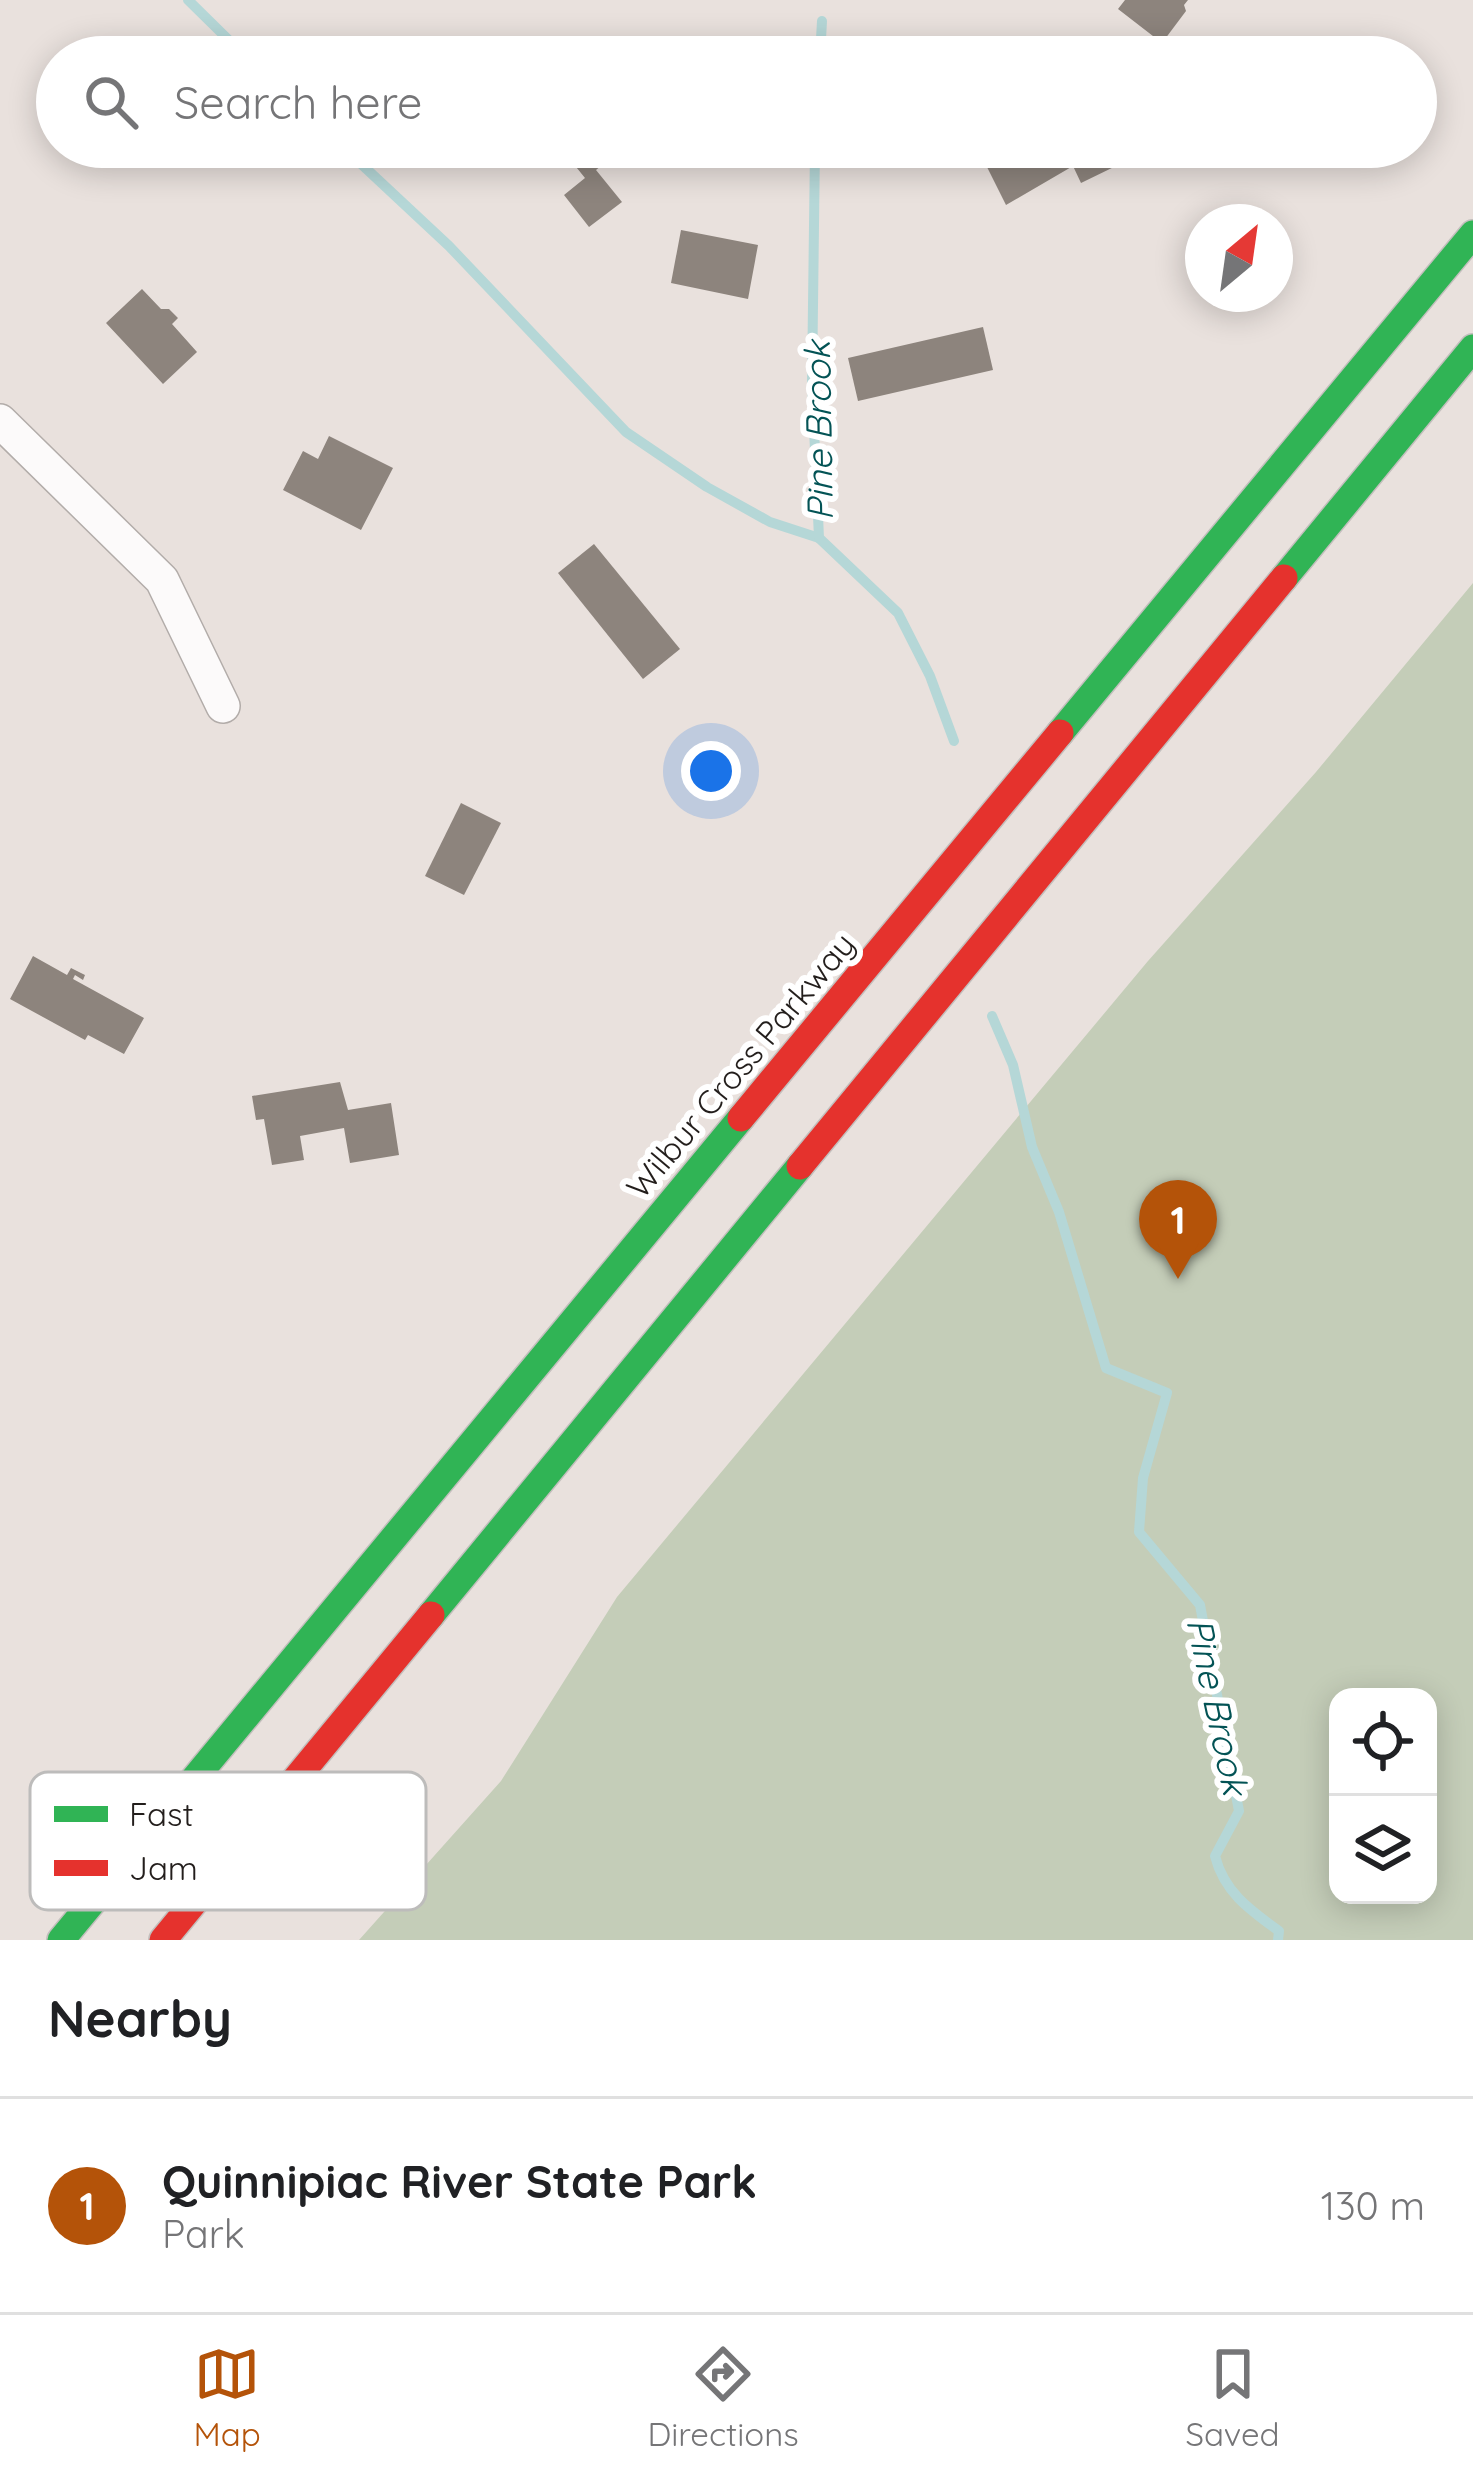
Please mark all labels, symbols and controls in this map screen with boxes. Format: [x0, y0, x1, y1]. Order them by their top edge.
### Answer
search box [36, 36, 1437, 168]
icon: search [78, 69, 144, 135]
text: Search here [174, 74, 422, 130]
north arrow [1185, 204, 1293, 312]
water label: Pine Brook [794, 338, 842, 521]
your location [681, 741, 741, 801]
street label: Wilbur Cross Parkway [617, 924, 863, 1206]
pin: 1 [1139, 1180, 1217, 1279]
water label: Pine Brook [1177, 1614, 1259, 1801]
map controls [1329, 1688, 1437, 1904]
button: locate [1329, 1688, 1437, 1796]
legend [30, 1772, 426, 1910]
text: Fast [129, 1793, 194, 1834]
button: layers [1329, 1796, 1437, 1904]
text: Jam [129, 1847, 198, 1888]
text: Nearby [48, 1986, 232, 2050]
text: Quinnipiac River State Park [162, 2153, 757, 2209]
text: 1 [79, 2181, 95, 2230]
text: 130 m [1321, 2181, 1425, 2230]
text: Park [162, 2209, 245, 2258]
tab: Map [193, 2341, 261, 2454]
tab: Directions [647, 2341, 799, 2454]
tab: Saved [1186, 2341, 1280, 2454]

